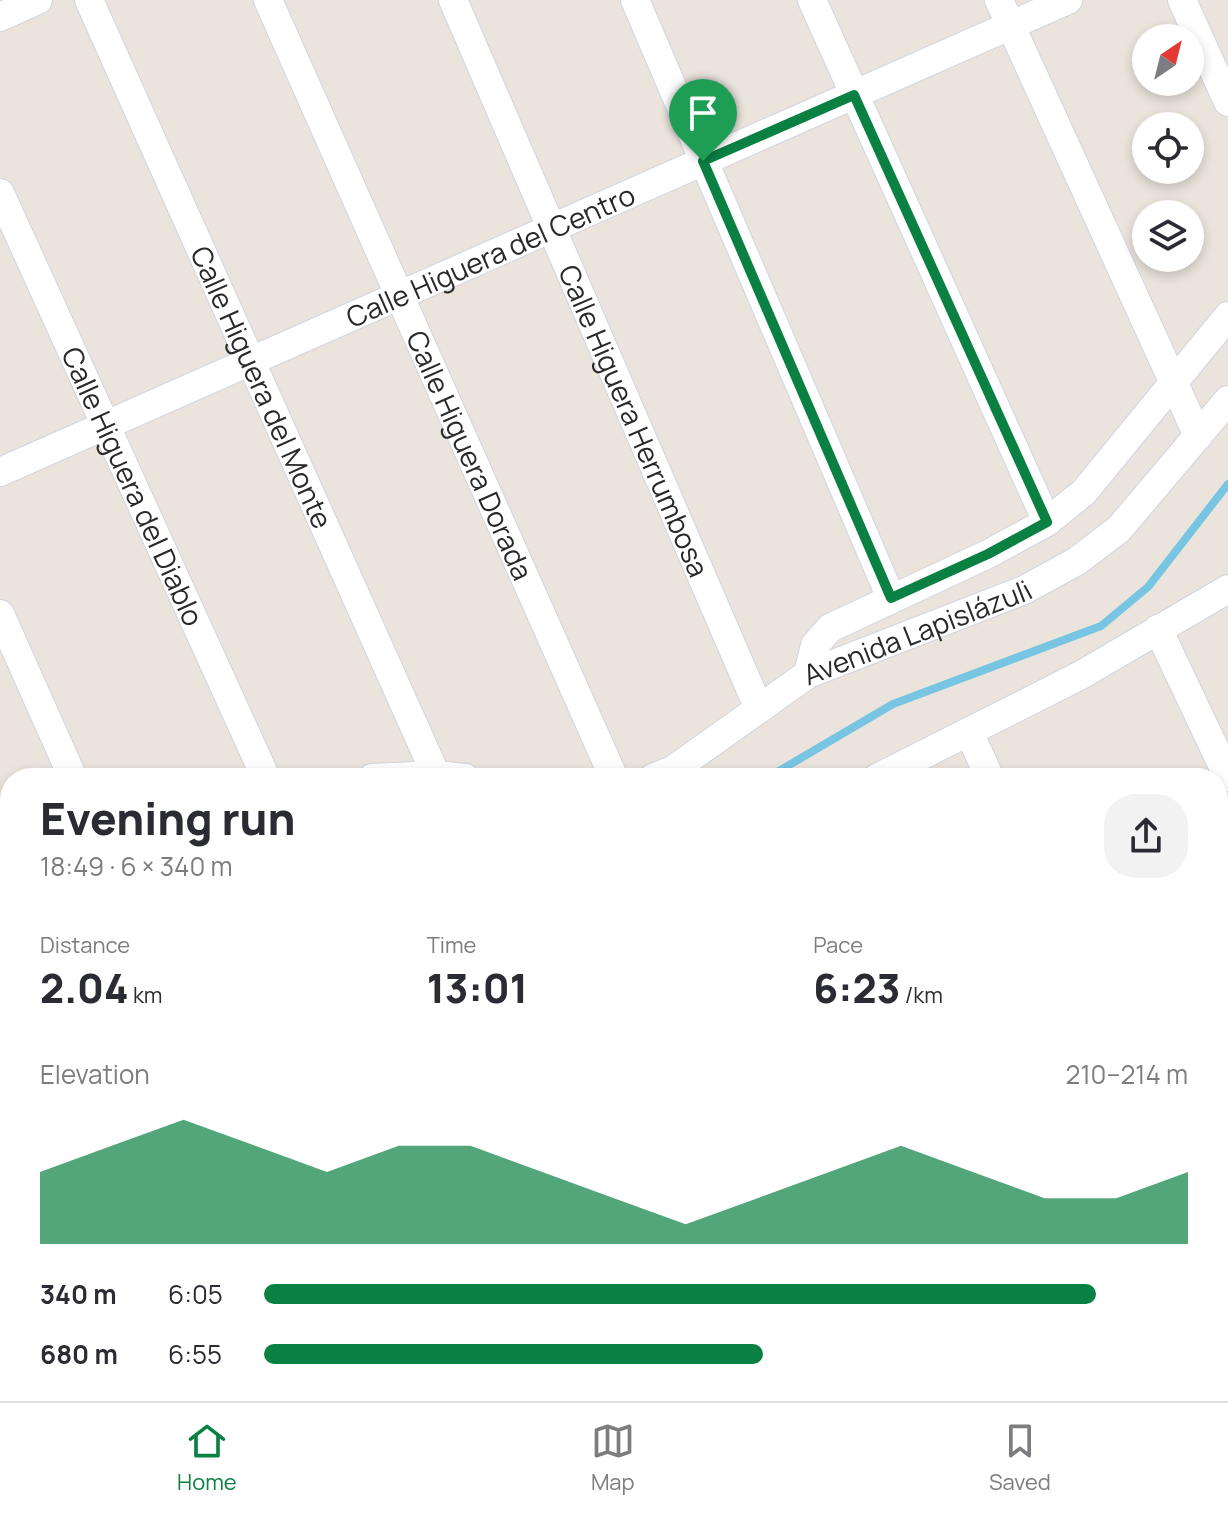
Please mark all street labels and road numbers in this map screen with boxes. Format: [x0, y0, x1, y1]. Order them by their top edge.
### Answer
street label: Calle Higuera del Centro [340, 175, 641, 336]
street label: Calle Higuera del Monte [182, 240, 342, 534]
street label: Calle Higuera Herrumbosa [550, 259, 719, 582]
street label: Calle Higuera Dorada [398, 324, 542, 586]
street label: Calle Higuera del Diablo [53, 341, 213, 632]
street label: Avenida Lapislázuli [797, 571, 1038, 693]

